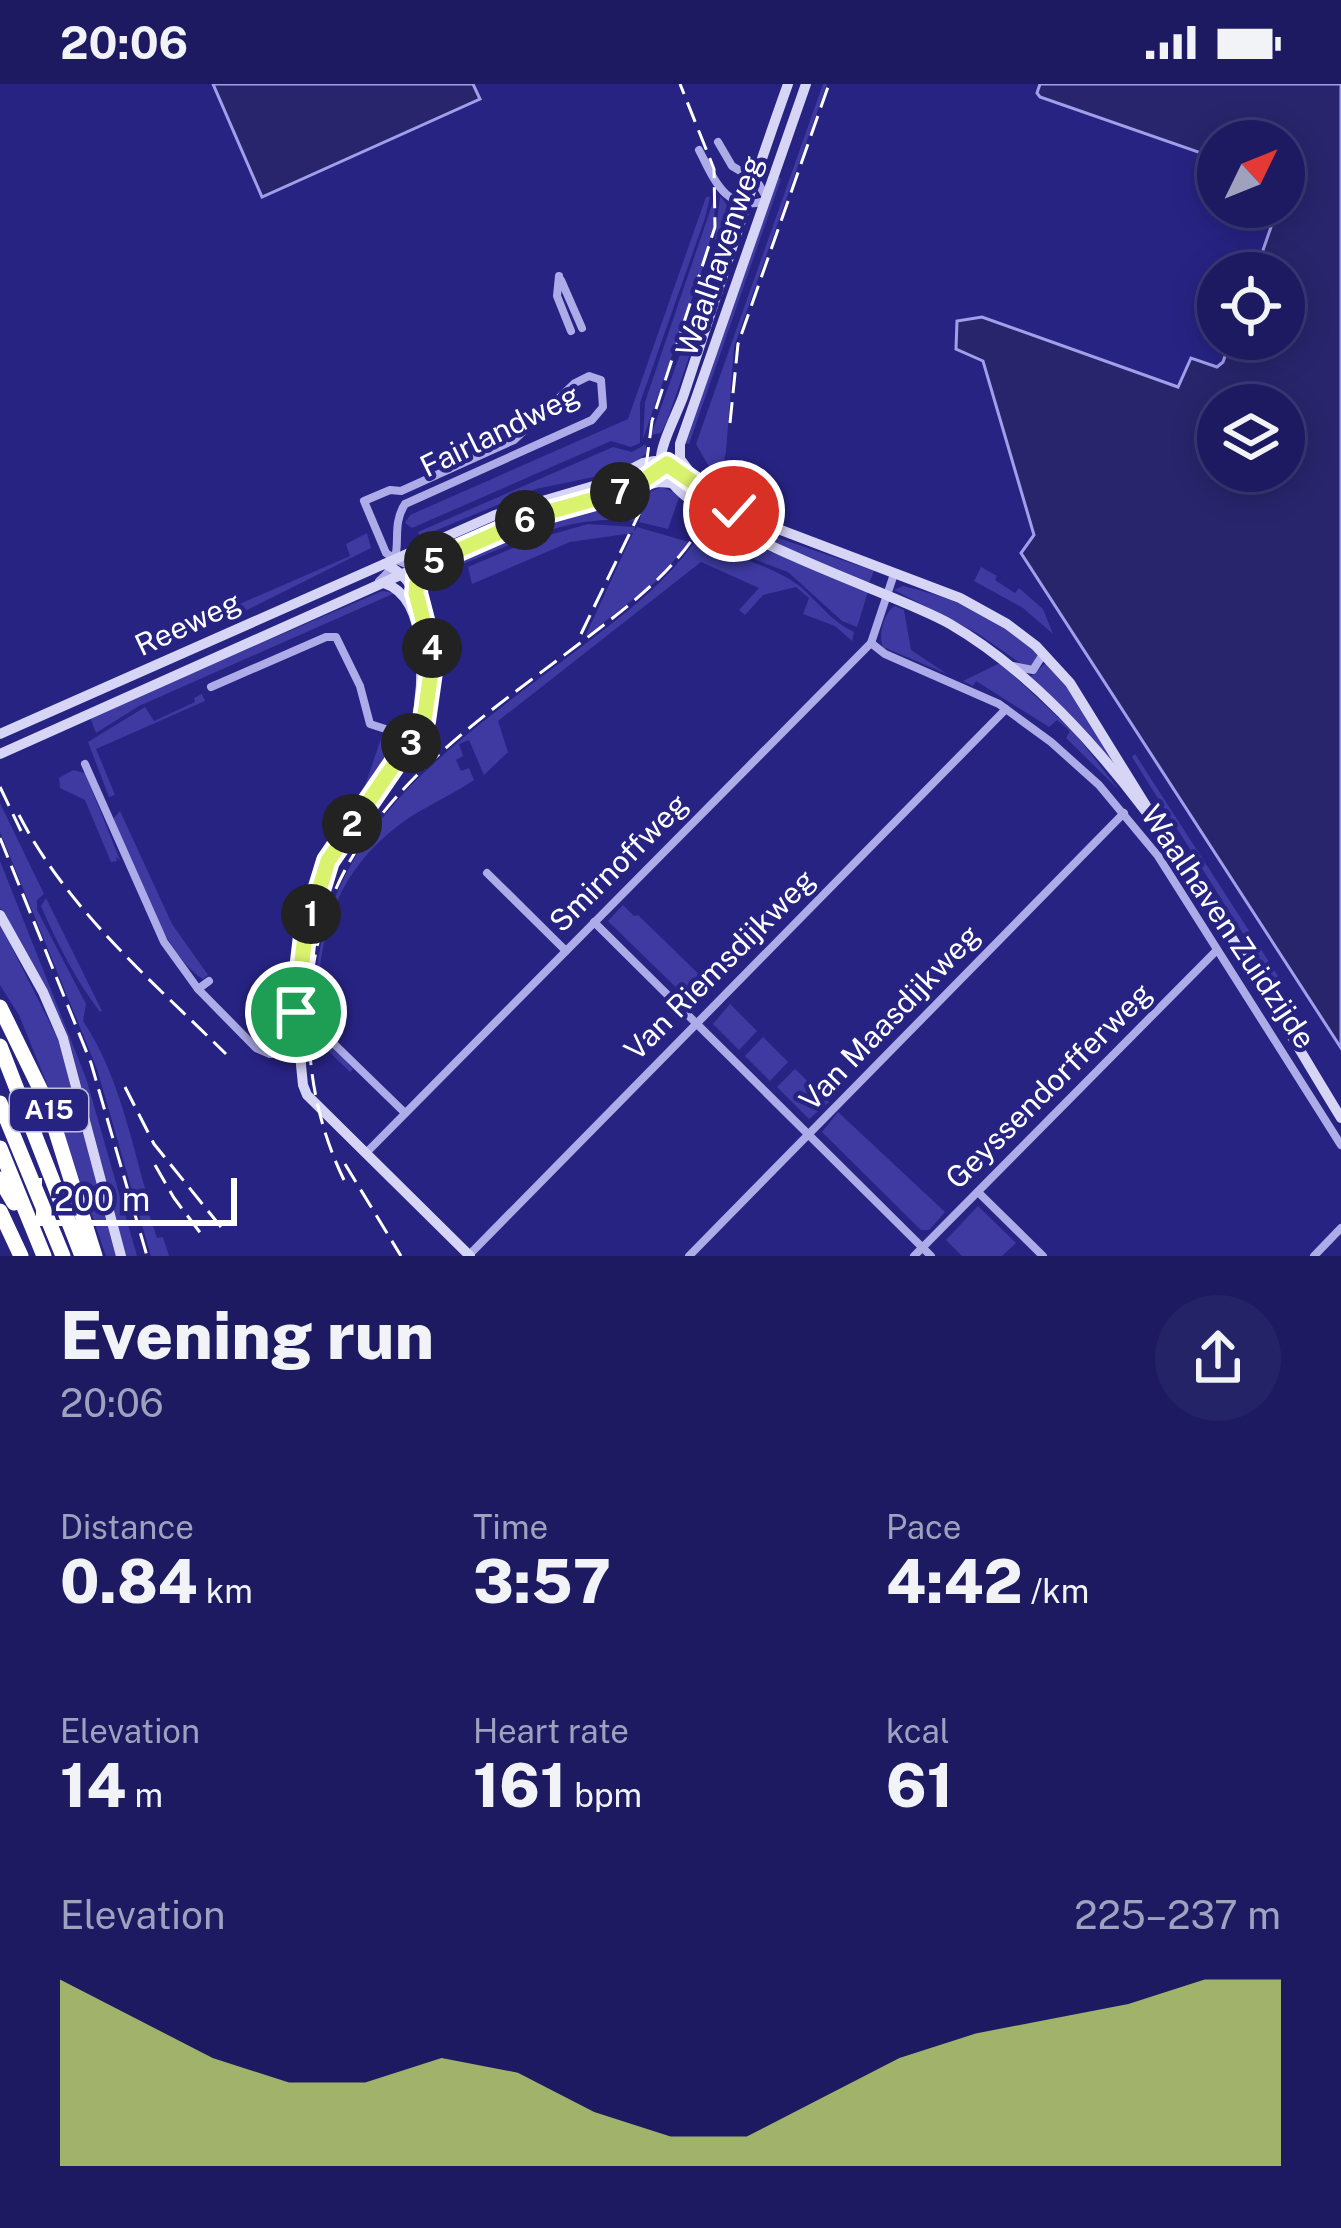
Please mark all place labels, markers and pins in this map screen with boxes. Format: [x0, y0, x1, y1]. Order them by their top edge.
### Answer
pin [683, 460, 785, 562]
pin: 7 [590, 462, 650, 522]
pin: 6 [495, 490, 555, 550]
pin: 5 [404, 531, 464, 591]
pin: 4 [402, 618, 462, 678]
pin: 3 [381, 713, 441, 773]
pin: 2 [322, 794, 382, 854]
pin: 1 [281, 884, 341, 944]
pin [245, 961, 347, 1063]

